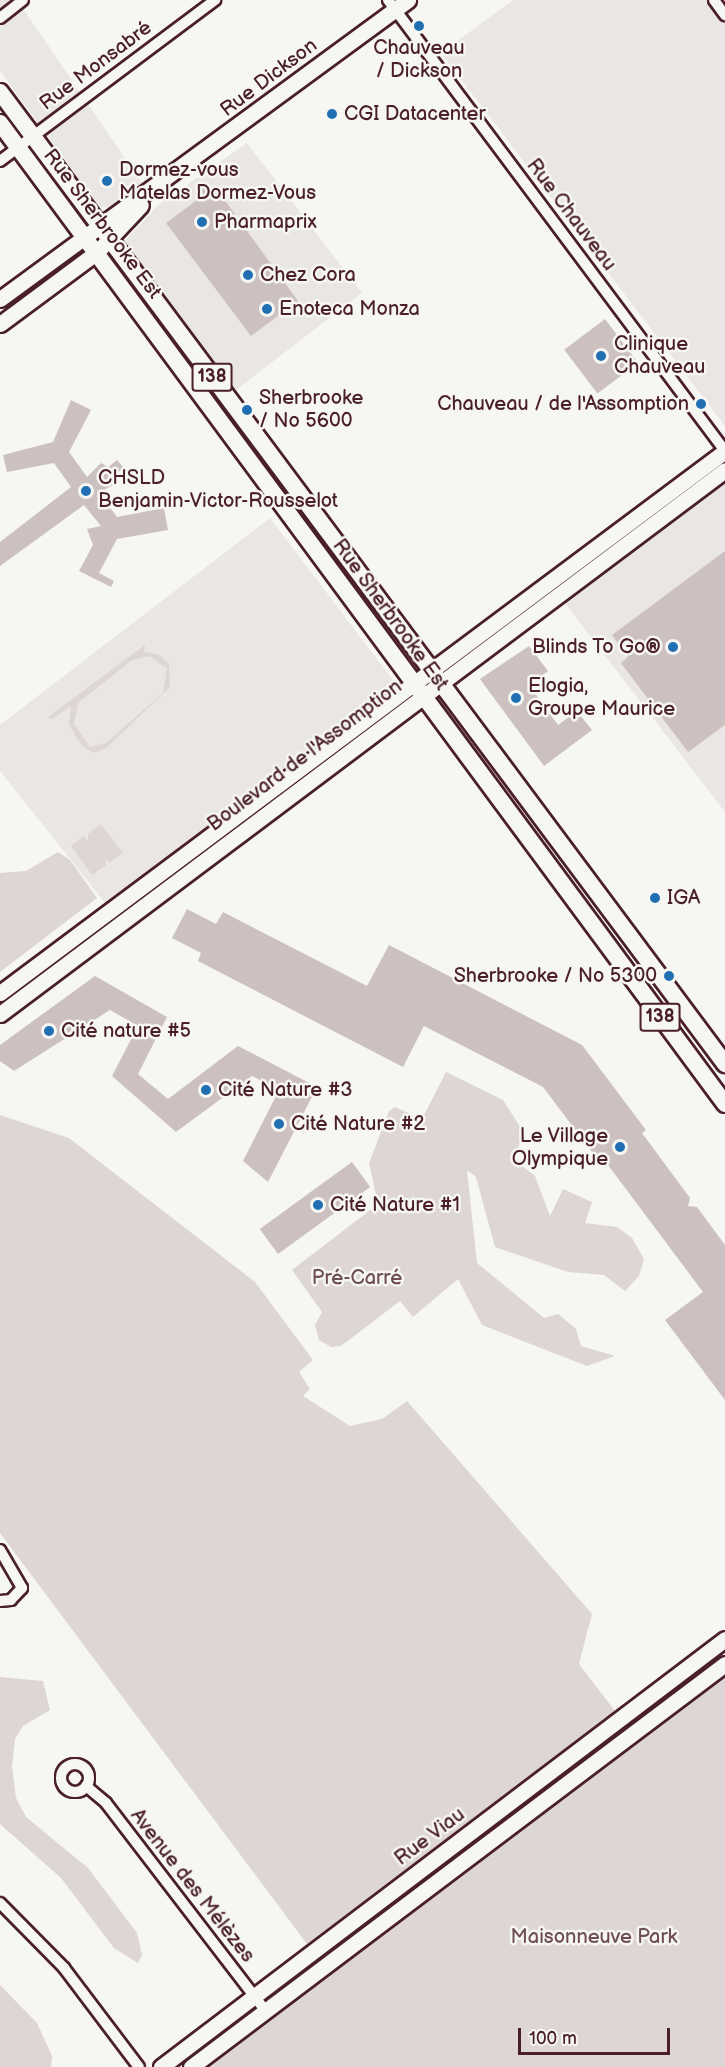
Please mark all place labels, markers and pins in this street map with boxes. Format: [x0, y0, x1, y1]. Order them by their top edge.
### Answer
marker: Chauveau / Dickson [412, 19, 426, 33]
place label: Chauveau / Dickson [373, 36, 465, 83]
place label: CGI Datacenter [344, 102, 486, 126]
marker: CGI Datacenter [325, 107, 339, 121]
place label: Dormez-vous Matelas Dormez-Vous [119, 158, 316, 205]
marker: Dormez-vous Matelas Dormez-Vous [100, 174, 114, 188]
place label: Pharmaprix [214, 210, 317, 234]
marker: Pharmaprix [195, 215, 209, 229]
place label: Chez Cora [260, 263, 356, 287]
marker: Chez Cora [241, 268, 255, 282]
place label: Enoteca Monza [279, 297, 420, 321]
marker: Enoteca Monza [260, 302, 274, 316]
place label: Clinique Chauveau [614, 332, 705, 379]
marker: Clinique Chauveau [592, 347, 610, 365]
place label: Sherbrooke / No 5600 [259, 386, 363, 433]
place label: Chauveau / de l'Assomption [437, 392, 689, 416]
marker: Chauveau / de l'Assomption [694, 397, 708, 411]
marker: Sherbrooke / No 5600 [240, 403, 254, 417]
place label: CHSLD Benjamin-Victor-Rousselot [98, 467, 338, 514]
marker: CHSLD Benjamin-Victor-Rousselot [79, 484, 93, 498]
place label: Blinds To Go® [531, 635, 661, 659]
marker: Blinds To Go® [666, 640, 680, 654]
place label: Elogia, Groupe Maurice [528, 674, 675, 721]
marker: Elogia, Groupe Maurice [509, 691, 523, 705]
place label: IGA [667, 886, 700, 910]
marker: IGA [648, 891, 662, 905]
place label: Sherbrooke / No 5300 [454, 964, 657, 988]
marker: Sherbrooke / No 5300 [662, 969, 676, 983]
place label: Cité nature #5 [61, 1019, 191, 1043]
marker: Cité nature #5 [42, 1024, 56, 1038]
place label: Cité Nature #3 [218, 1078, 353, 1102]
marker: Cité Nature #3 [199, 1083, 213, 1097]
place label: Cité Nature #2 [291, 1112, 425, 1136]
marker: Cité Nature #2 [272, 1117, 286, 1131]
place label: Le Village Olympique [512, 1124, 608, 1171]
marker: Le Village Olympique [613, 1140, 627, 1154]
place label: Cité Nature #1 [330, 1193, 460, 1217]
marker: Cité Nature #1 [311, 1198, 325, 1212]

